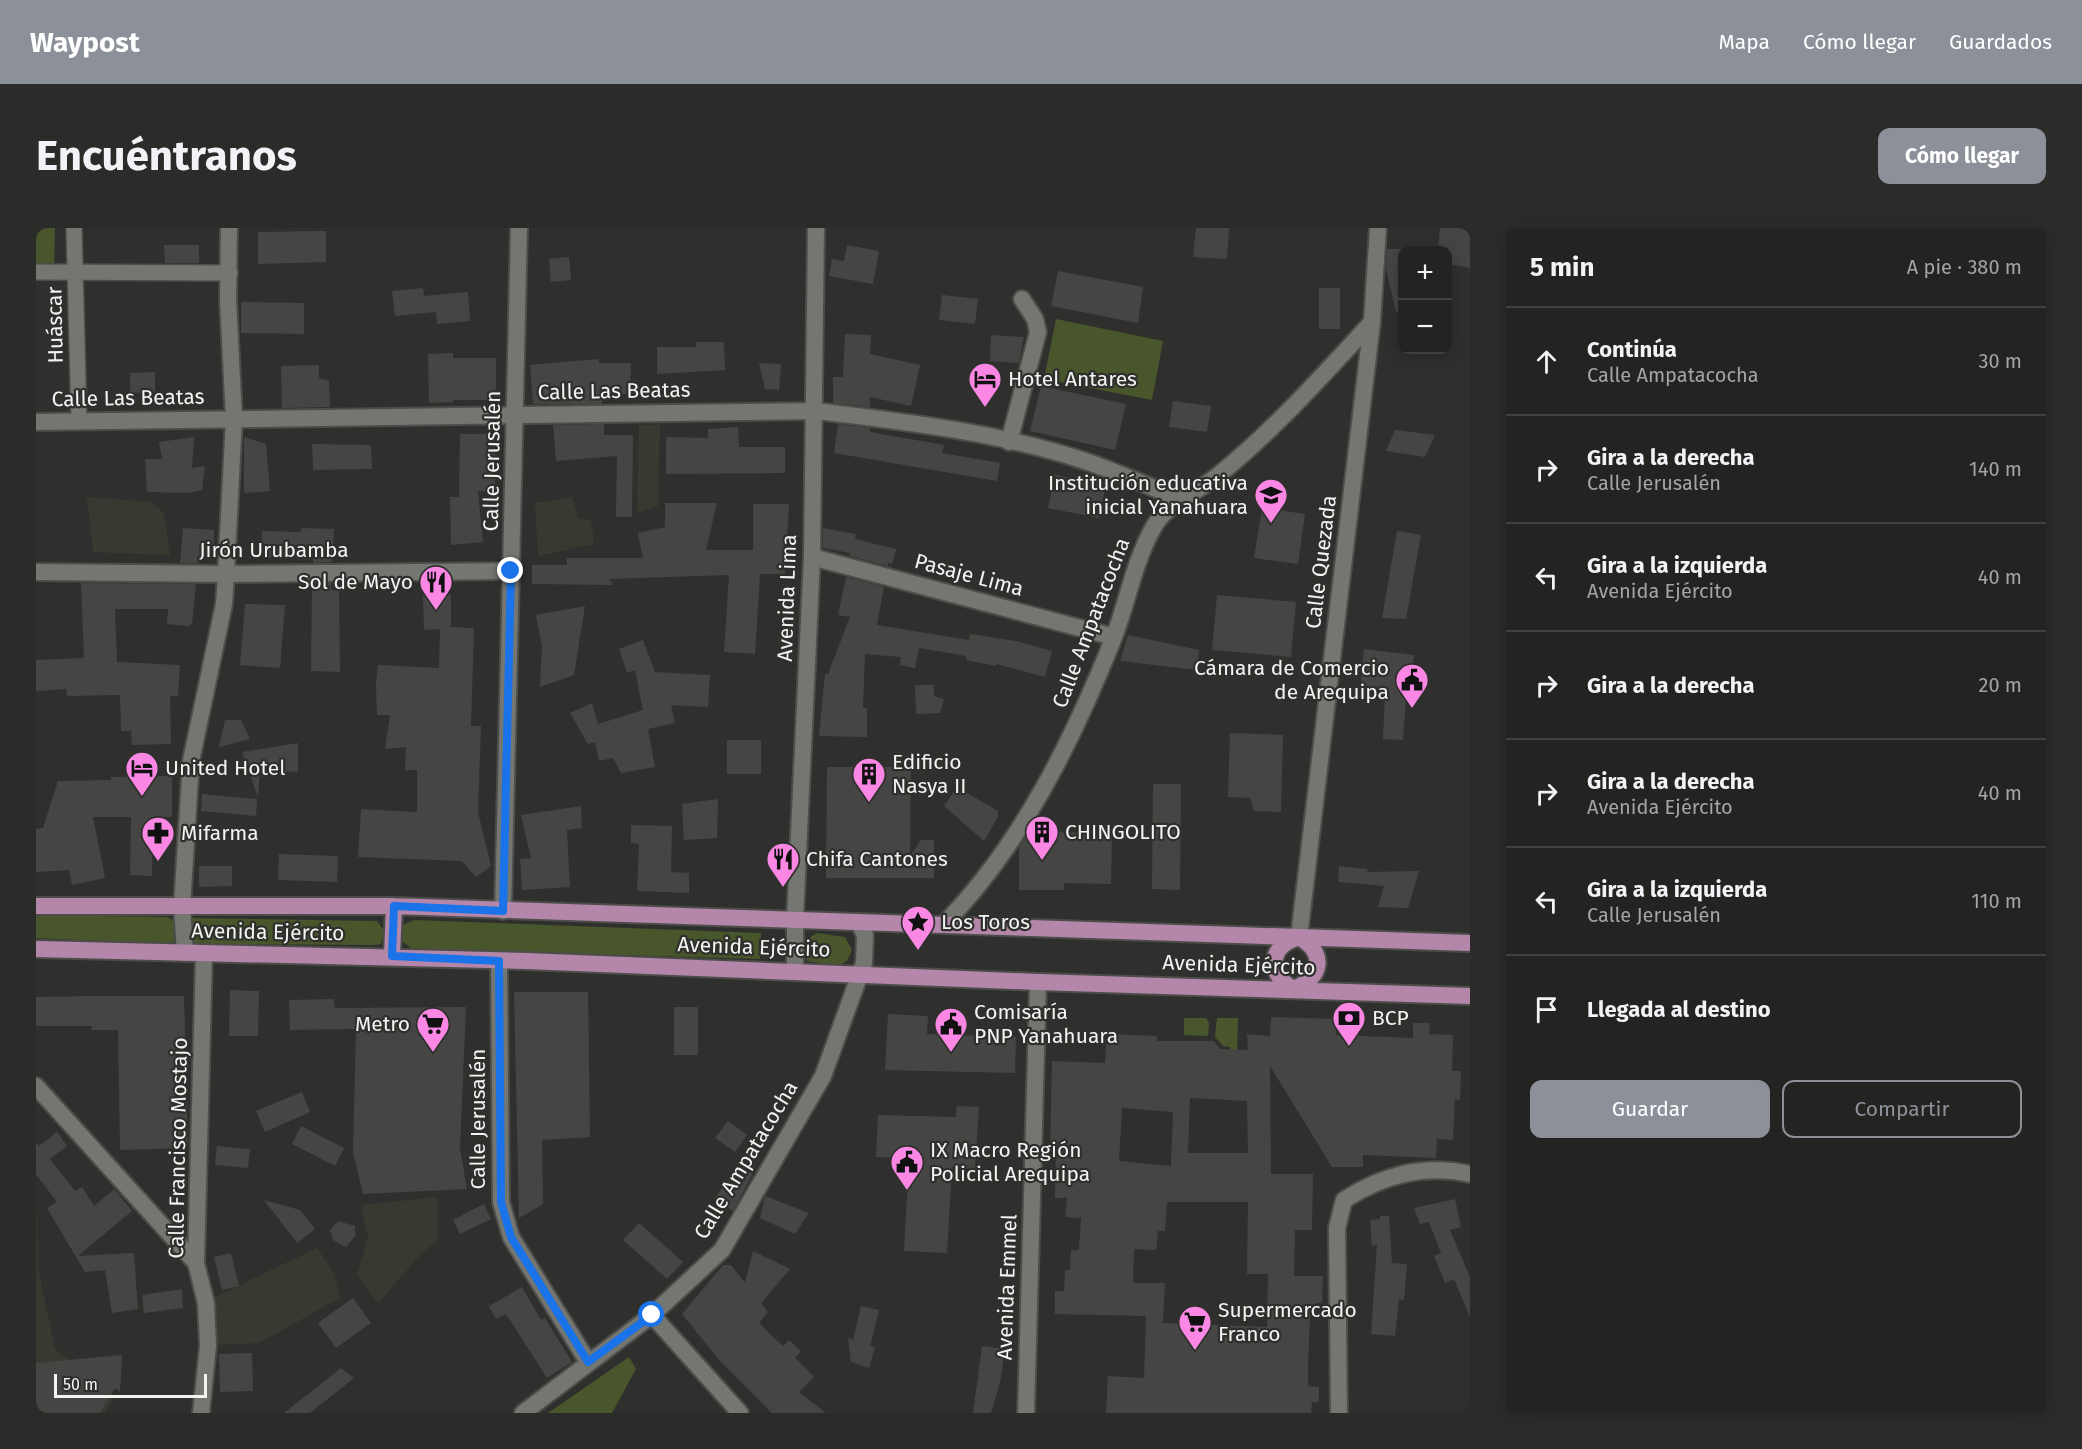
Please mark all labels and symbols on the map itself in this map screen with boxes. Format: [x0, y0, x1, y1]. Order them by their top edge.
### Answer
street label: Huáscar [41, 286, 69, 364]
hotel icon: Hotel Antares [967, 361, 1003, 408]
place label: Hotel Antares [1008, 366, 1137, 392]
street label: Calle Las Beatas [537, 377, 691, 405]
street label: Calle Las Beatas [51, 384, 205, 412]
street label: Calle Jerusalén [478, 390, 506, 532]
place label: Institución educativa inicial Yanahuara [1048, 470, 1248, 520]
school or university icon: Institución educativa inicial Yanahuara [1253, 477, 1289, 524]
street label: Calle Quezada [1300, 494, 1342, 630]
street label: Avenida Lima [772, 534, 802, 662]
street label: Calle Ampatacocha [1047, 534, 1135, 712]
street label: Jirón Urubamba [199, 537, 349, 563]
street label: Pasaje Lima [912, 548, 1026, 602]
route end [497, 557, 523, 583]
restaurant icon: Sol de Mayo [418, 564, 454, 611]
place label: Sol de Mayo [298, 569, 413, 595]
place label: Cámara de Comercio de Arequipa [1194, 655, 1389, 705]
public building icon: Cámara de Comercio de Arequipa [1394, 662, 1430, 709]
place label: Edificio Nasya II [892, 749, 966, 799]
hotel icon: United Hotel [124, 750, 160, 797]
place label: United Hotel [165, 755, 285, 781]
building icon: Edificio Nasya II [851, 756, 887, 803]
building icon: CHINGOLITO [1024, 814, 1060, 861]
pharmacy icon: Mifarma [140, 815, 176, 862]
place label: CHINGOLITO [1065, 819, 1181, 845]
place label: Mifarma [181, 820, 259, 846]
restaurant icon: Chifa Cantones [765, 841, 801, 888]
place label: Chifa Cantones [806, 846, 948, 872]
place icon: Los Toros [900, 904, 936, 951]
place label: Los Toros [941, 909, 1030, 935]
street label: Avenida Ejército [191, 918, 345, 946]
street label: Avenida Ejército [677, 931, 831, 963]
street label: Avenida Ejército [1162, 949, 1316, 981]
place label: Comisaría PNP Yanahuara [974, 999, 1118, 1049]
bank icon: BCP [1331, 1000, 1367, 1047]
place label: BCP [1372, 1005, 1409, 1031]
supermarket icon: Metro [415, 1006, 451, 1053]
public building icon: Comisaría PNP Yanahuara [933, 1006, 969, 1053]
place label: Metro [355, 1011, 410, 1037]
street label: Calle Francisco Mostajo [163, 1037, 193, 1259]
street label: Calle Jerusalén [465, 1049, 491, 1189]
street label: Calle Ampatacocha [688, 1076, 804, 1244]
place label: IX Macro Región Policial Arequipa [930, 1137, 1090, 1187]
public building icon: IX Macro Región Policial Arequipa [889, 1144, 925, 1191]
street label: Avenida Emmel [991, 1214, 1023, 1360]
place label: Supermercado Franco [1218, 1297, 1357, 1347]
route start [638, 1301, 664, 1327]
supermarket icon: Supermercado Franco [1177, 1304, 1213, 1351]
scale bar [54, 1371, 207, 1398]

